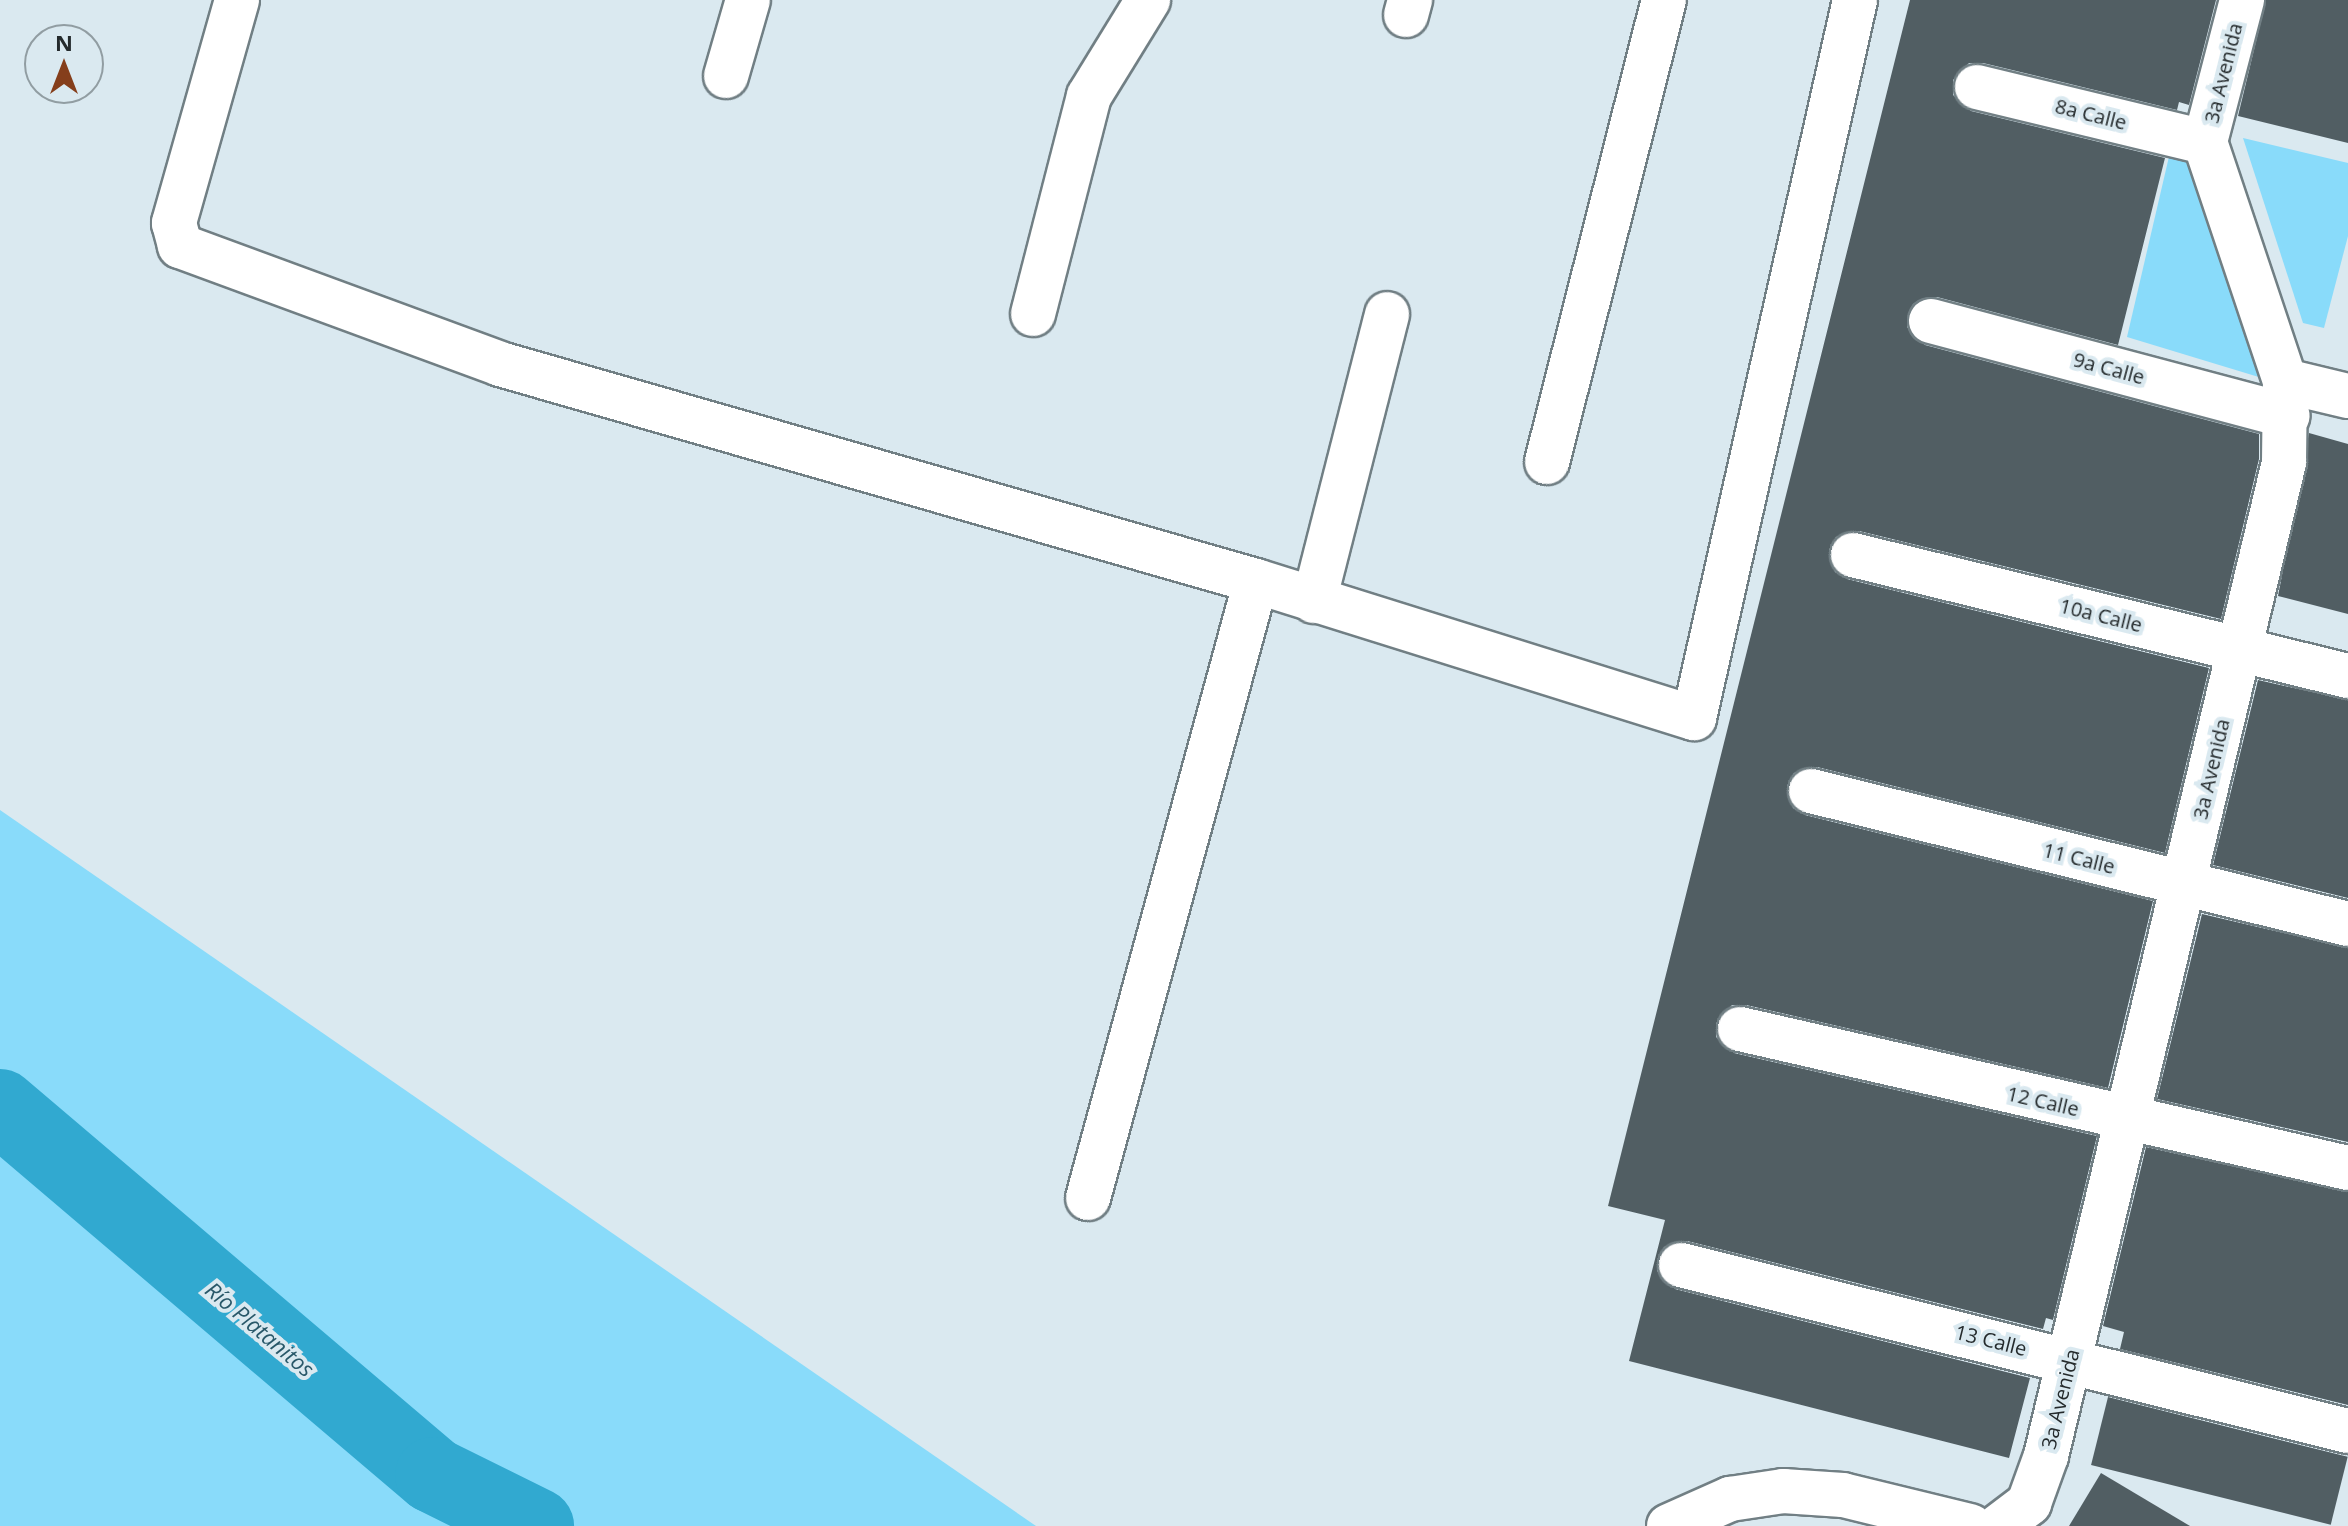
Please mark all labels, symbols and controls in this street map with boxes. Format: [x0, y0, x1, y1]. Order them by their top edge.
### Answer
street label: 3a Avenida [2199, 20, 2247, 126]
north arrow [24, 24, 104, 104]
text: N [55, 27, 73, 57]
street label: 8a Calle [2053, 94, 2129, 134]
street label: 9a Calle [2071, 347, 2147, 389]
street label: 10a Calle [2057, 593, 2145, 637]
street label: 3a Avenida [2188, 716, 2234, 822]
street label: 11 Calle [2041, 838, 2117, 878]
street label: 12 Calle [2005, 1081, 2081, 1121]
water label: Río Platanitos [200, 1276, 320, 1382]
street label: 13 Calle [1953, 1320, 2029, 1360]
street label: 3a Avenida [2036, 1346, 2084, 1452]

